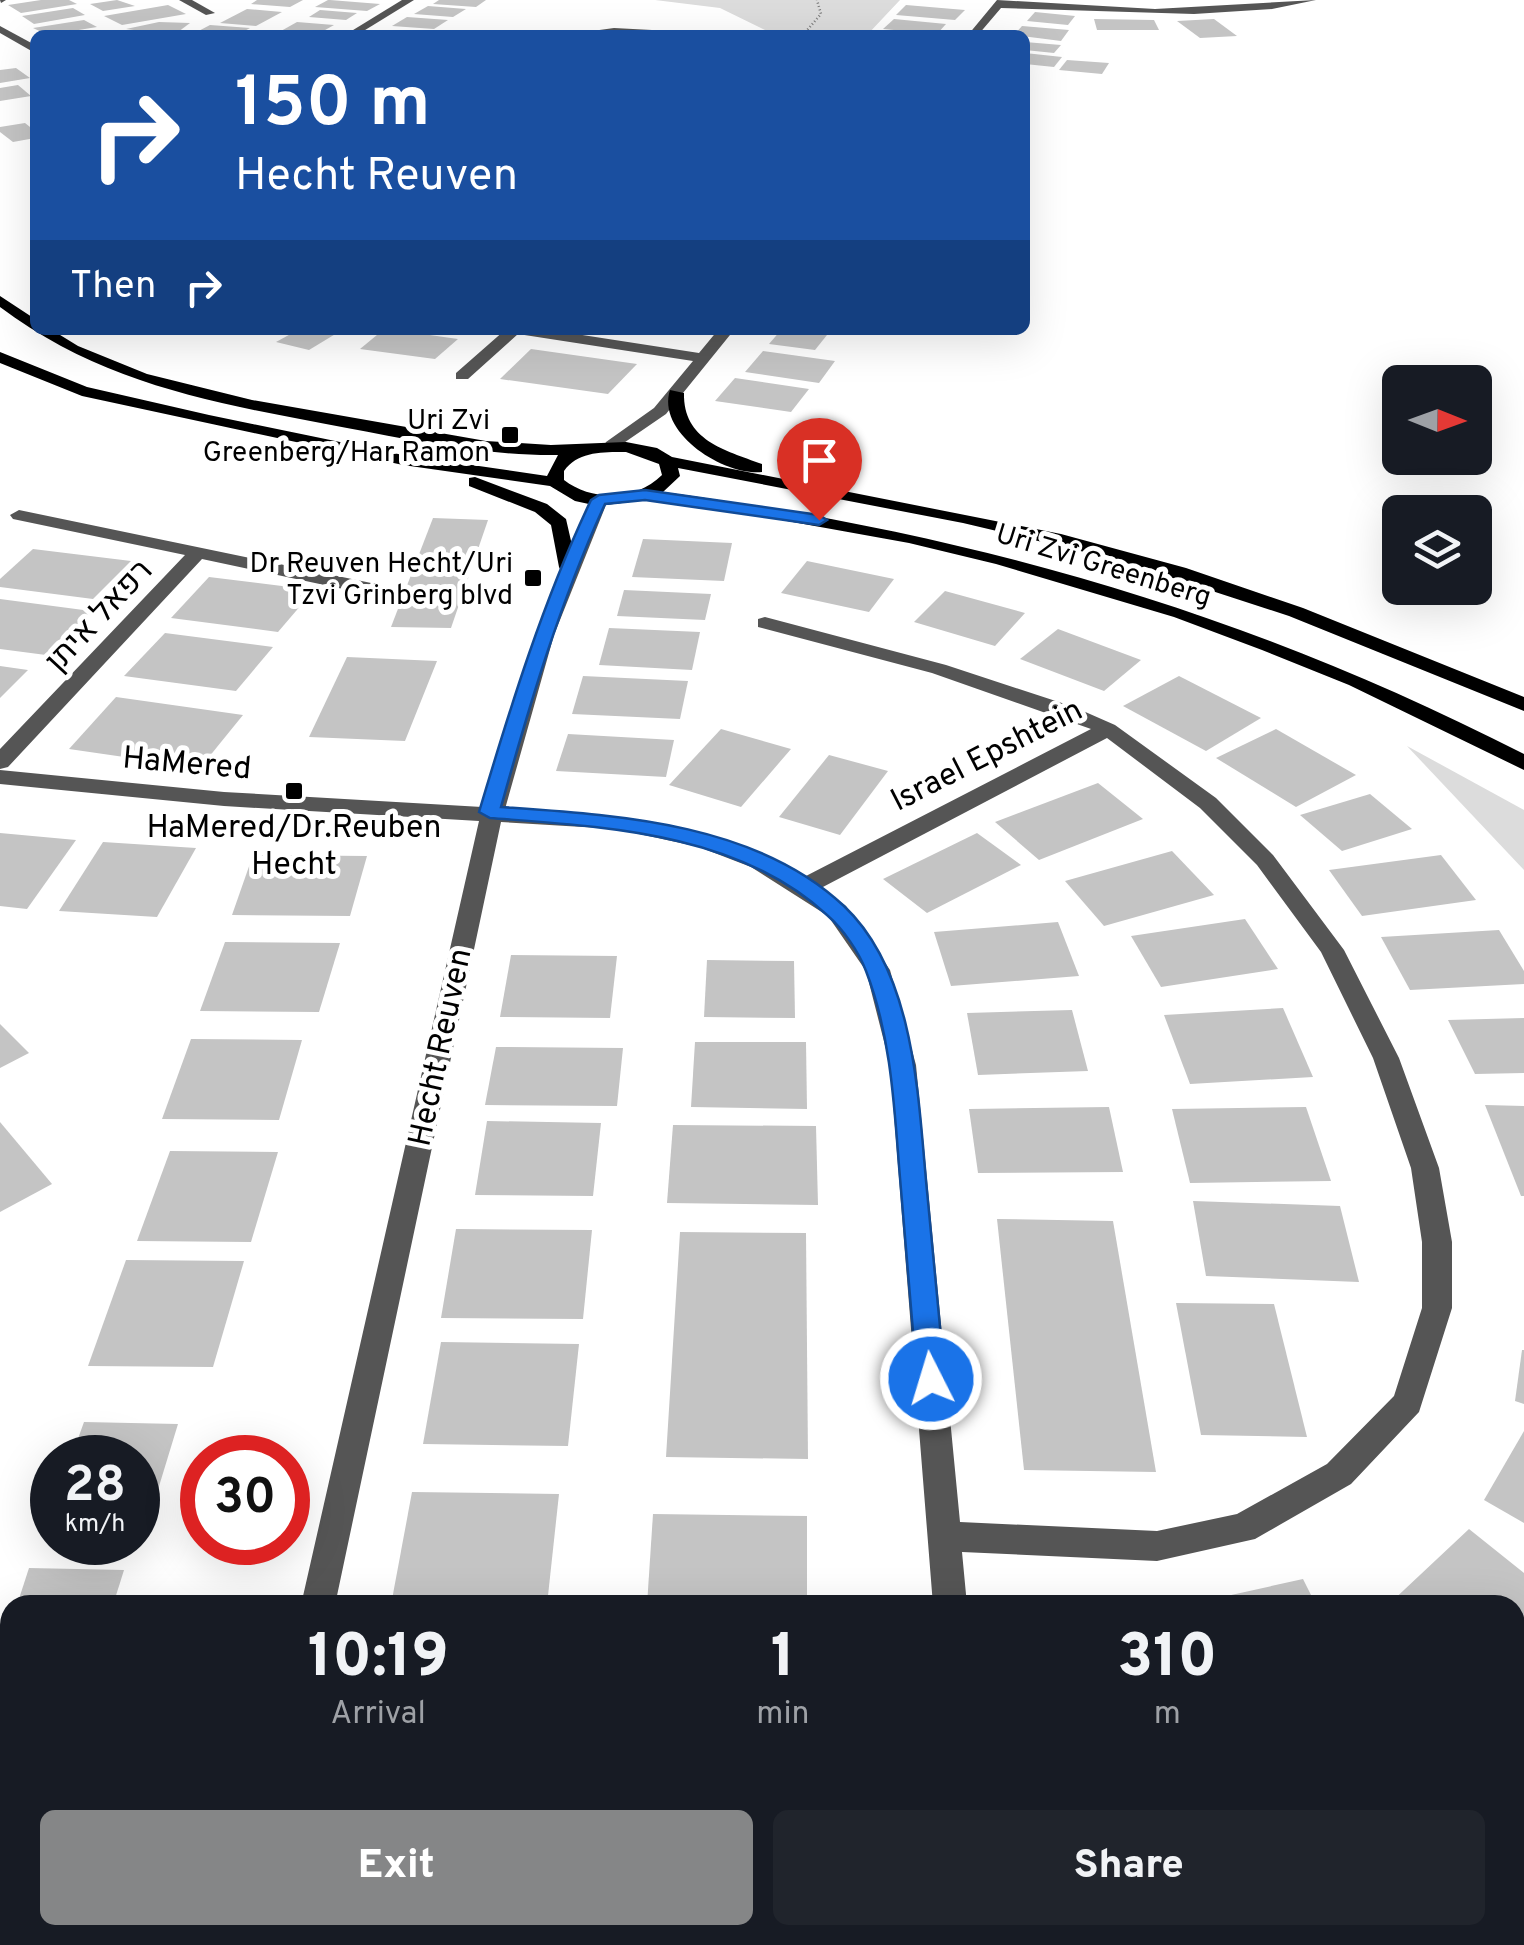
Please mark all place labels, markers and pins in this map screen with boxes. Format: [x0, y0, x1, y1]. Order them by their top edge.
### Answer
place label: Uri Zvi Greenberg/Har Ramon [203, 404, 490, 472]
pin [777, 418, 862, 521]
marker: Uri Zvi Greenberg/Har Ramon [499, 424, 521, 446]
place label: Dr Reuven Hecht/Uri Tzvi Grinberg blvd [249, 547, 513, 615]
marker: Dr Reuven Hecht/Uri Tzvi Grinberg blvd [522, 567, 544, 589]
marker: HaMered/Dr.Reuben Hecht [283, 780, 305, 802]
place label: HaMered/Dr.Reuben Hecht [147, 809, 441, 886]

